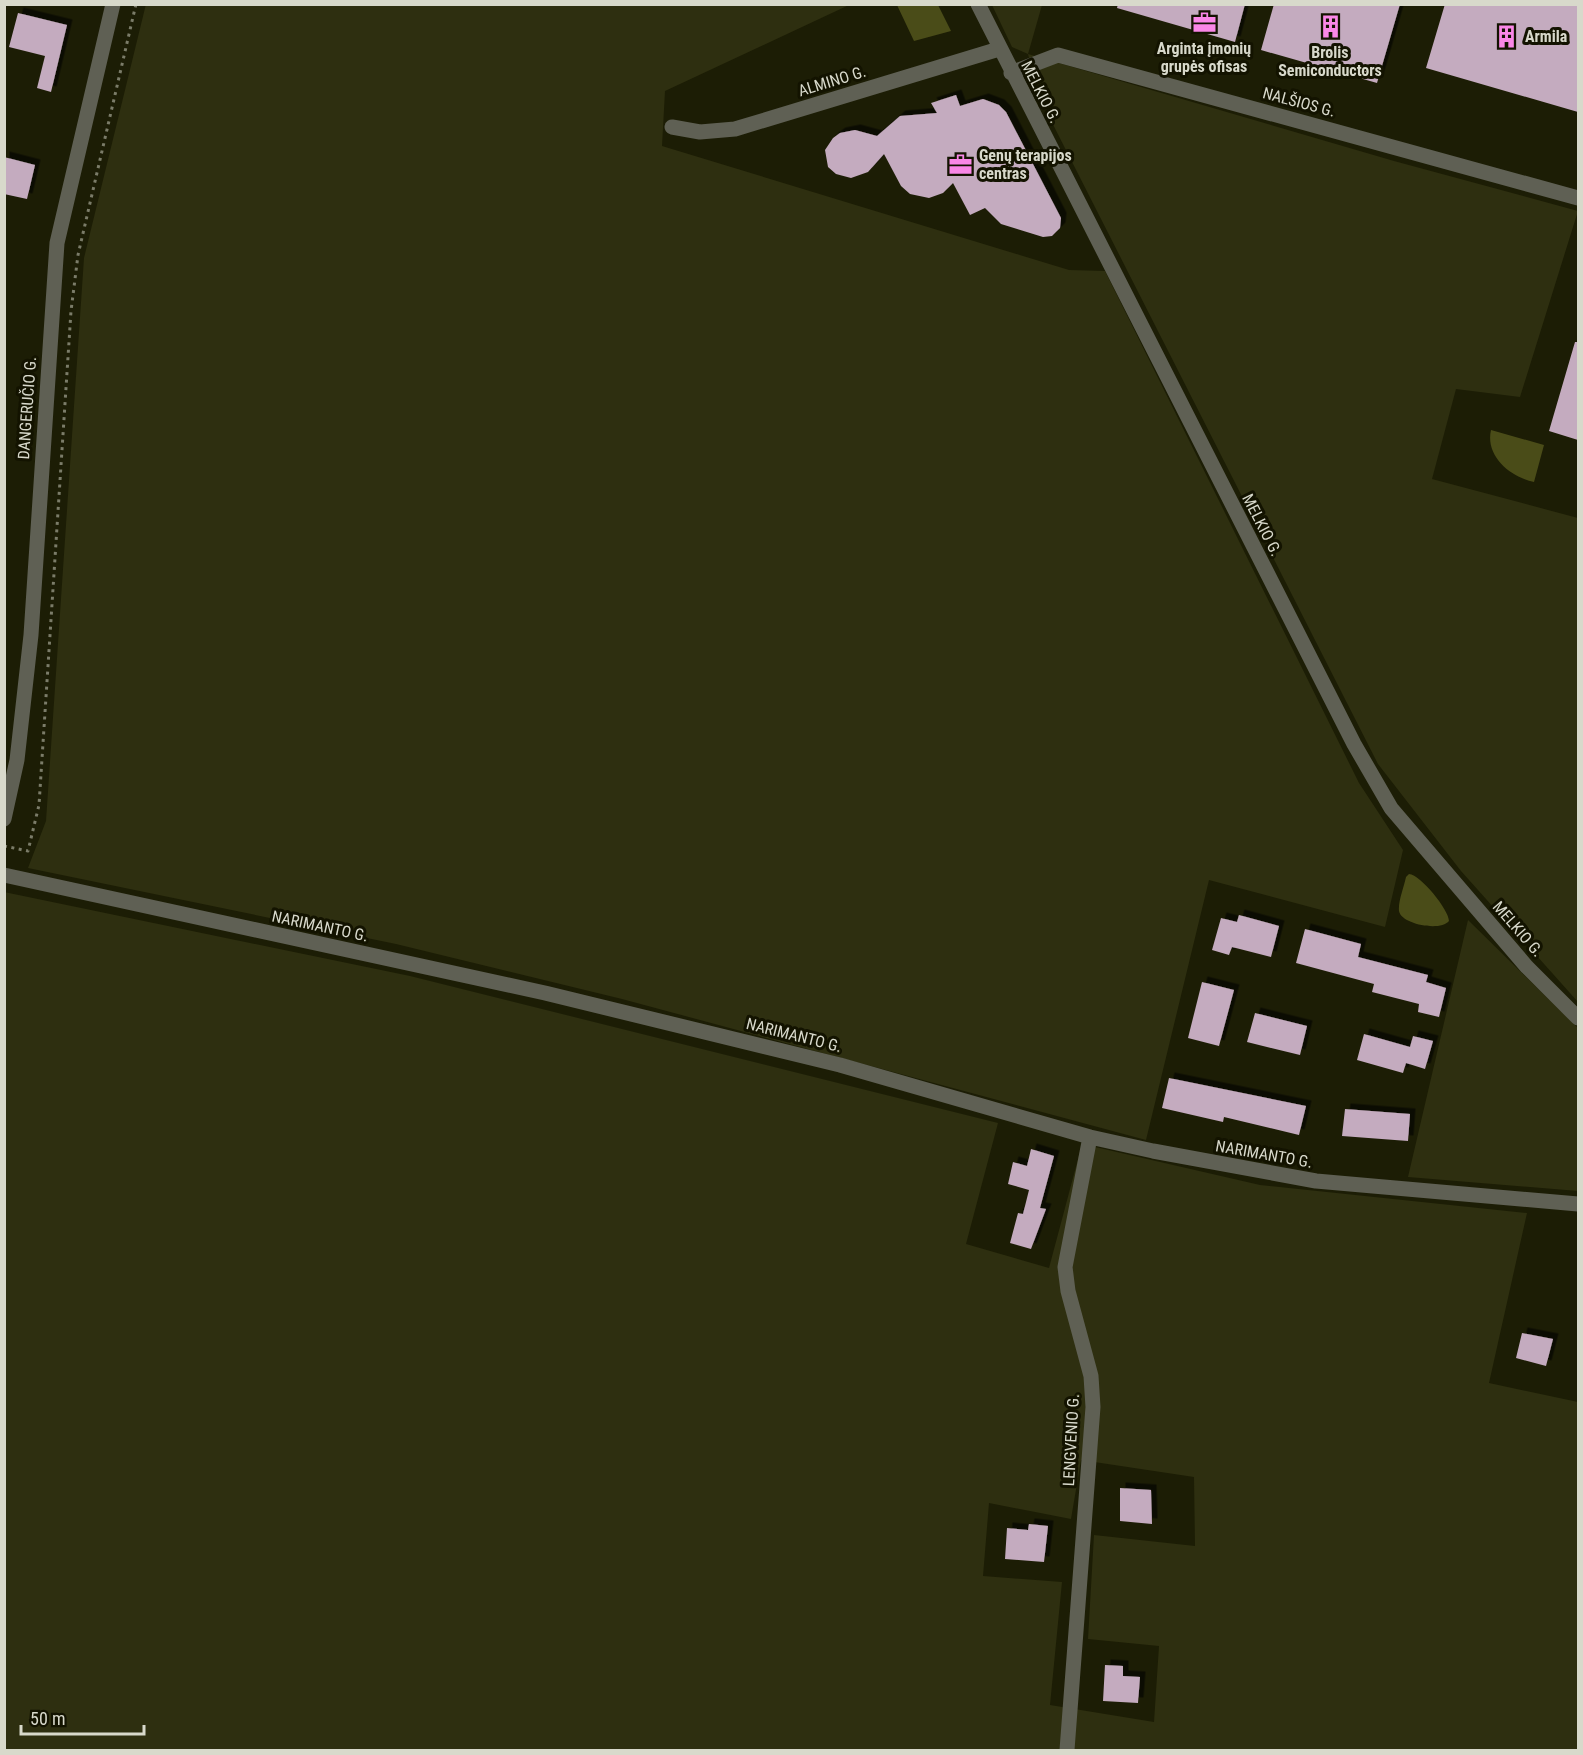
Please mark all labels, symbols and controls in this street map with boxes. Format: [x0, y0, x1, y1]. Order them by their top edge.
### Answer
office icon: Arginta įmonių grupės ofisas [1191, 10, 1217, 36]
building icon: Brolis Semiconductors [1317, 14, 1343, 40]
building icon: Armila [1494, 23, 1520, 49]
place label: Armila [1525, 27, 1568, 46]
place label: Arginta įmonių grupės ofisas [1157, 39, 1251, 76]
place label: Brolis Semiconductors [1278, 43, 1382, 80]
street label: MELKIO G. [1017, 58, 1065, 126]
street label: ALMINO G. [796, 62, 868, 100]
street label: NALŠIOS G. [1261, 83, 1337, 121]
place label: Genų terapijos centras [979, 146, 1072, 183]
office icon: Genų terapijos centras [948, 151, 974, 177]
street label: DANGERUČIO G. [13, 356, 40, 460]
street label: MELKIO G. [1238, 491, 1286, 559]
street label: MELKIO G. [1489, 897, 1547, 961]
street label: NARIMANTO G. [270, 907, 370, 945]
street label: NARIMANTO G. [744, 1014, 844, 1056]
street label: NARIMANTO G. [1214, 1136, 1314, 1172]
street label: LENGVENIO G. [1059, 1393, 1083, 1487]
scale bar [21, 1698, 144, 1736]
text: 50 m [30, 1708, 65, 1729]

